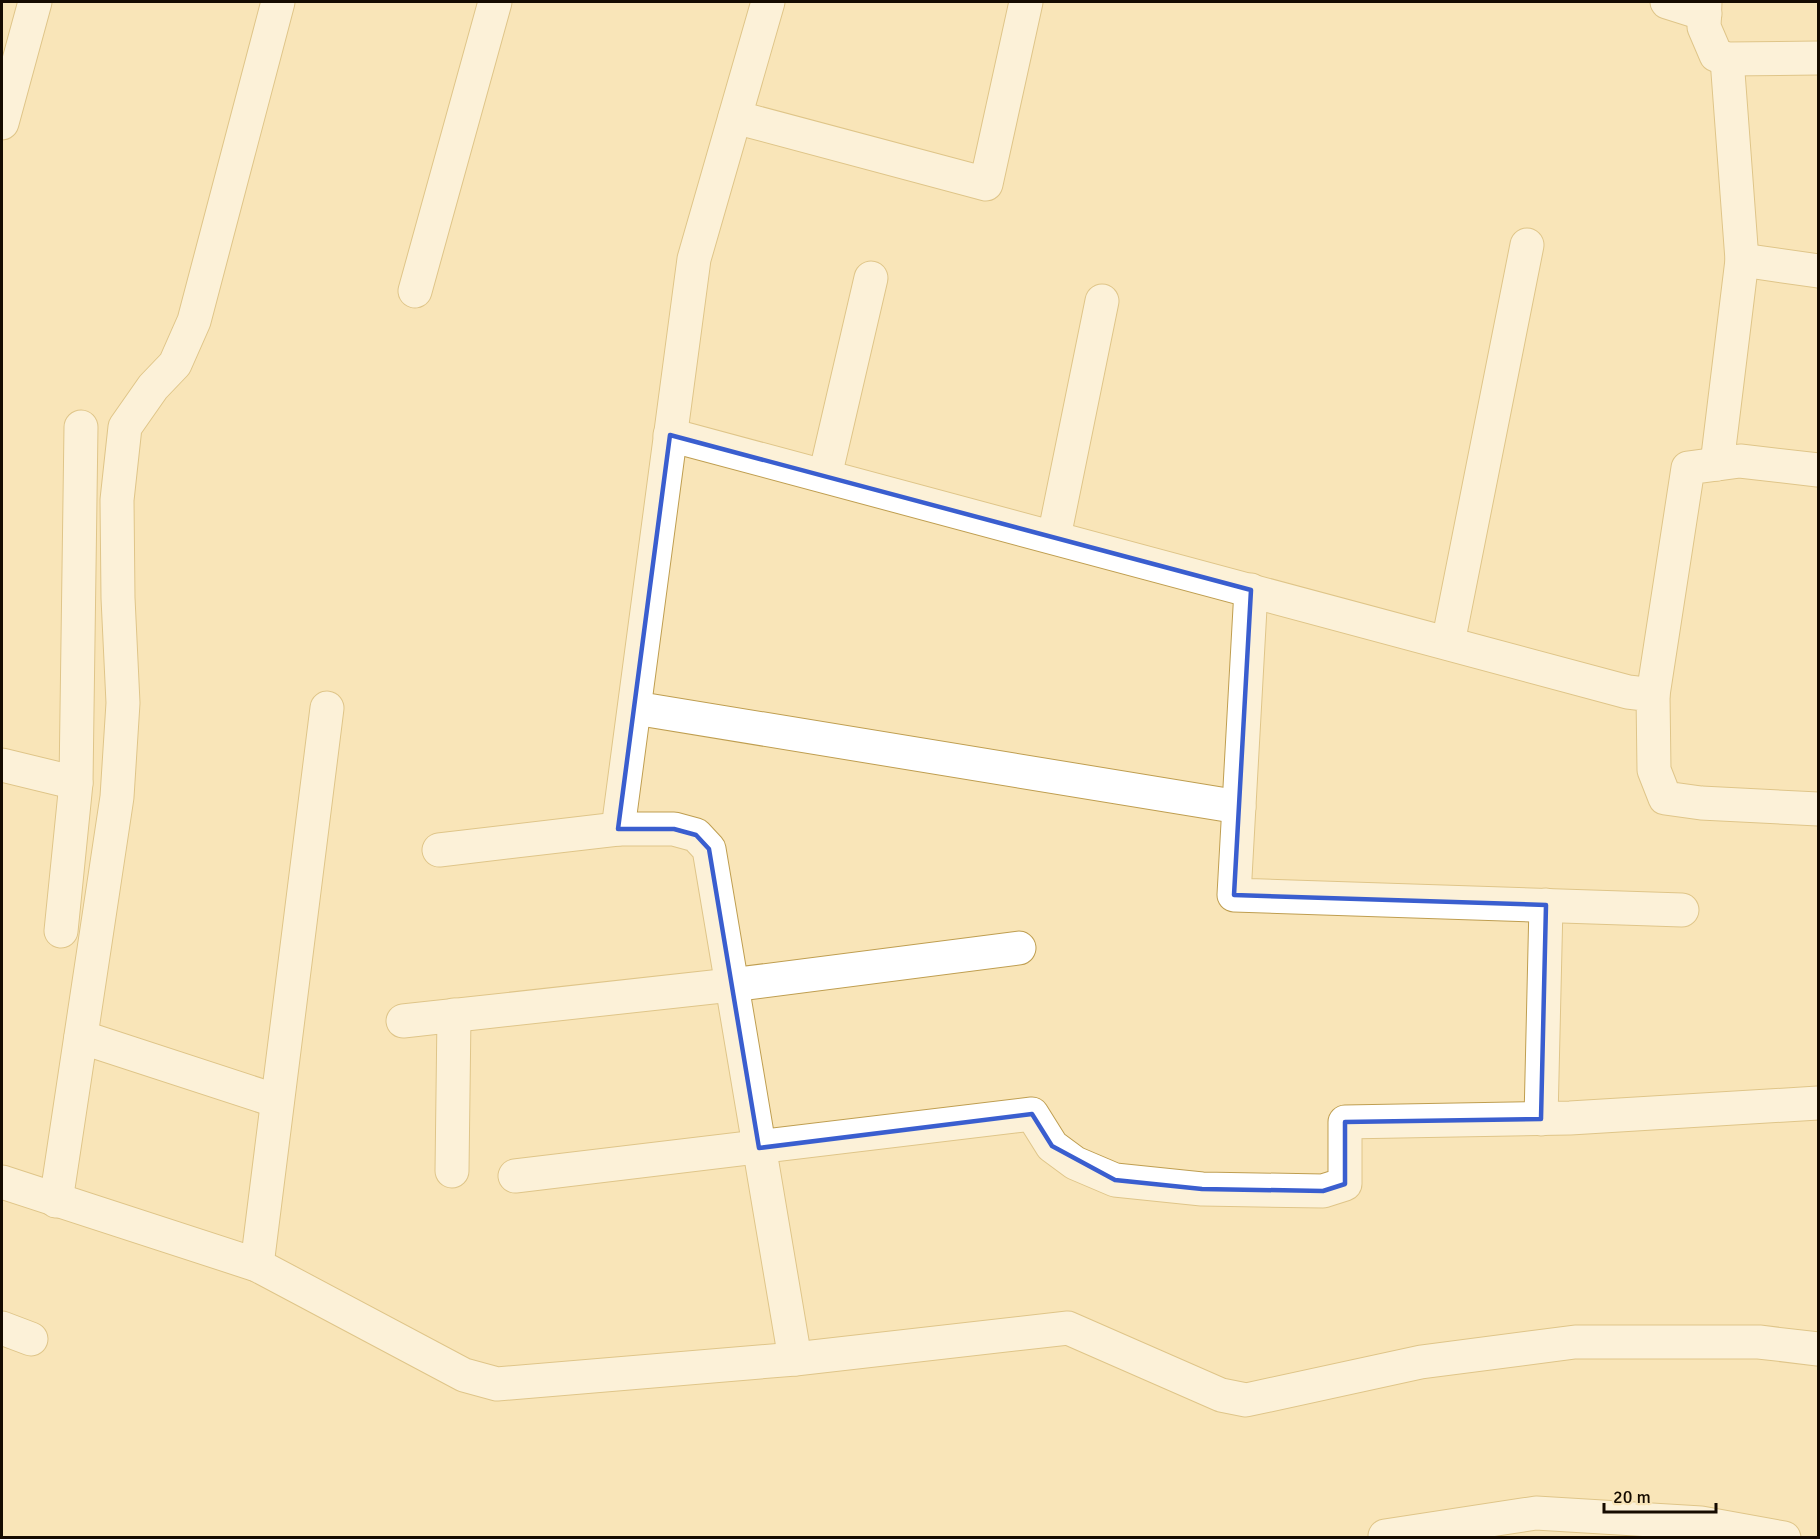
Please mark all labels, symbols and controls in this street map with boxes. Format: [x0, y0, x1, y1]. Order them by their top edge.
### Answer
scale bar [1604, 1476, 1716, 1514]
text: 20 m [1613, 1486, 1651, 1508]

